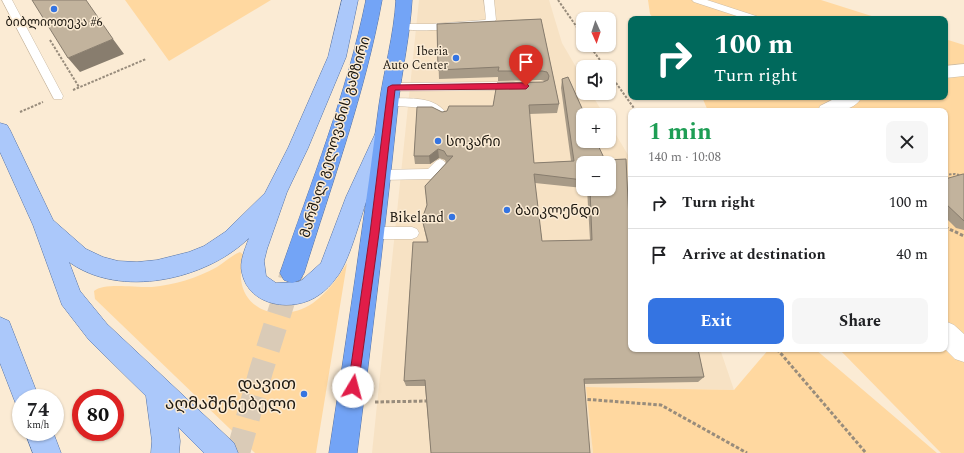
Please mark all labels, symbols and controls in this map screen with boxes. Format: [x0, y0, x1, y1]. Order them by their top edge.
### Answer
marker: ბიბლიოთეკა #6 [49, 4, 59, 14]
north arrow [576, 12, 616, 52]
map controls [576, 12, 616, 196]
place label: ბიბლიოთეკა #6 [6, 13, 102, 32]
text: 100 m [714, 23, 793, 66]
icon: right [648, 32, 700, 84]
street label: მარშალ გელოვანის გამზირი [294, 34, 376, 240]
place label: Iberia Auto Center [382, 42, 448, 75]
pin [509, 45, 543, 86]
icon: arrive [515, 51, 537, 73]
marker: Iberia Auto Center [451, 53, 461, 63]
button: sound [576, 60, 616, 100]
text: Turn right [714, 62, 797, 89]
button: + [576, 108, 616, 148]
text: 1 min [648, 114, 712, 150]
button: close [886, 121, 928, 163]
place label: სოკარი [446, 131, 501, 152]
marker: სოკარი [433, 136, 443, 146]
text: 140 m · 10:08 [648, 147, 721, 167]
button: − [576, 156, 616, 196]
text: Turn right [682, 191, 755, 214]
text: 100 m [889, 191, 928, 214]
icon: right [648, 192, 670, 214]
place label: ბაიკლენდი [515, 200, 599, 221]
marker: ბაიკლენდი [502, 205, 512, 215]
place label: Bikeland [389, 207, 444, 228]
marker: Bikeland [447, 212, 457, 222]
text: Arrive at destination [682, 243, 826, 266]
text: 40 m [896, 243, 928, 266]
icon: arrive [648, 244, 670, 266]
button: Exit [648, 298, 784, 344]
button: Share [792, 298, 928, 344]
position arrow [332, 366, 374, 408]
place label: დავით აღმაშენებელი [165, 371, 296, 417]
speed limit sign: 80 [72, 389, 124, 441]
marker: დავით აღმაშენებელი [299, 389, 309, 399]
text: 74 [27, 395, 49, 425]
text: km/h [27, 417, 49, 433]

